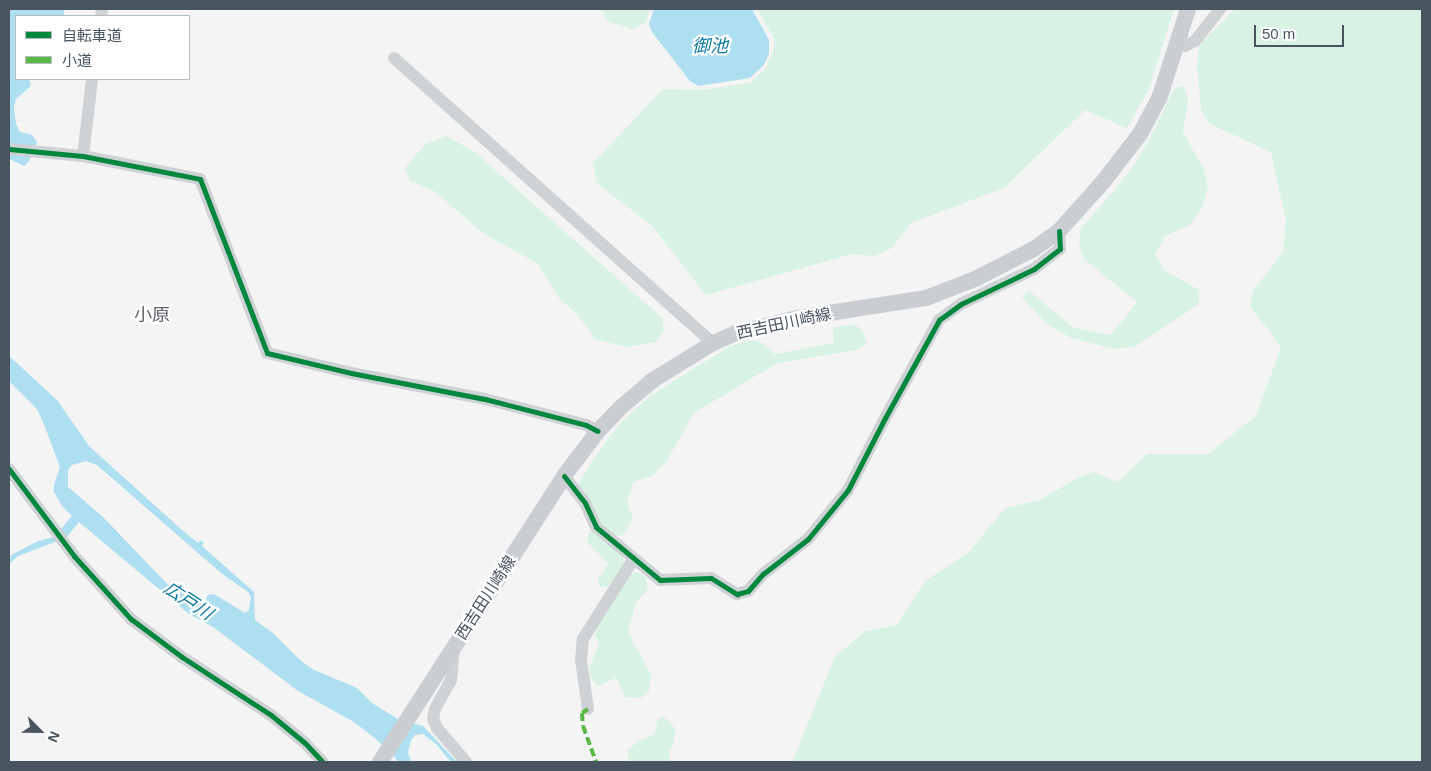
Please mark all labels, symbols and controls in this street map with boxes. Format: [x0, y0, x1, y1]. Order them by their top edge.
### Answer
legend [15, 15, 190, 80]
scale bar [1256, 15, 1346, 47]
text: 50 m [1262, 25, 1295, 42]
text: 自転車道 [62, 27, 122, 44]
water label: 御池 [692, 35, 728, 57]
text: 小道 [62, 52, 92, 69]
district label: 小原 [134, 304, 170, 326]
street label: 西吉田川崎線 [735, 305, 833, 343]
street label: 西吉田川崎線 [452, 553, 520, 643]
water label: 広戸川 [159, 577, 217, 625]
north arrow [15, 706, 65, 756]
text: N [44, 729, 63, 745]

